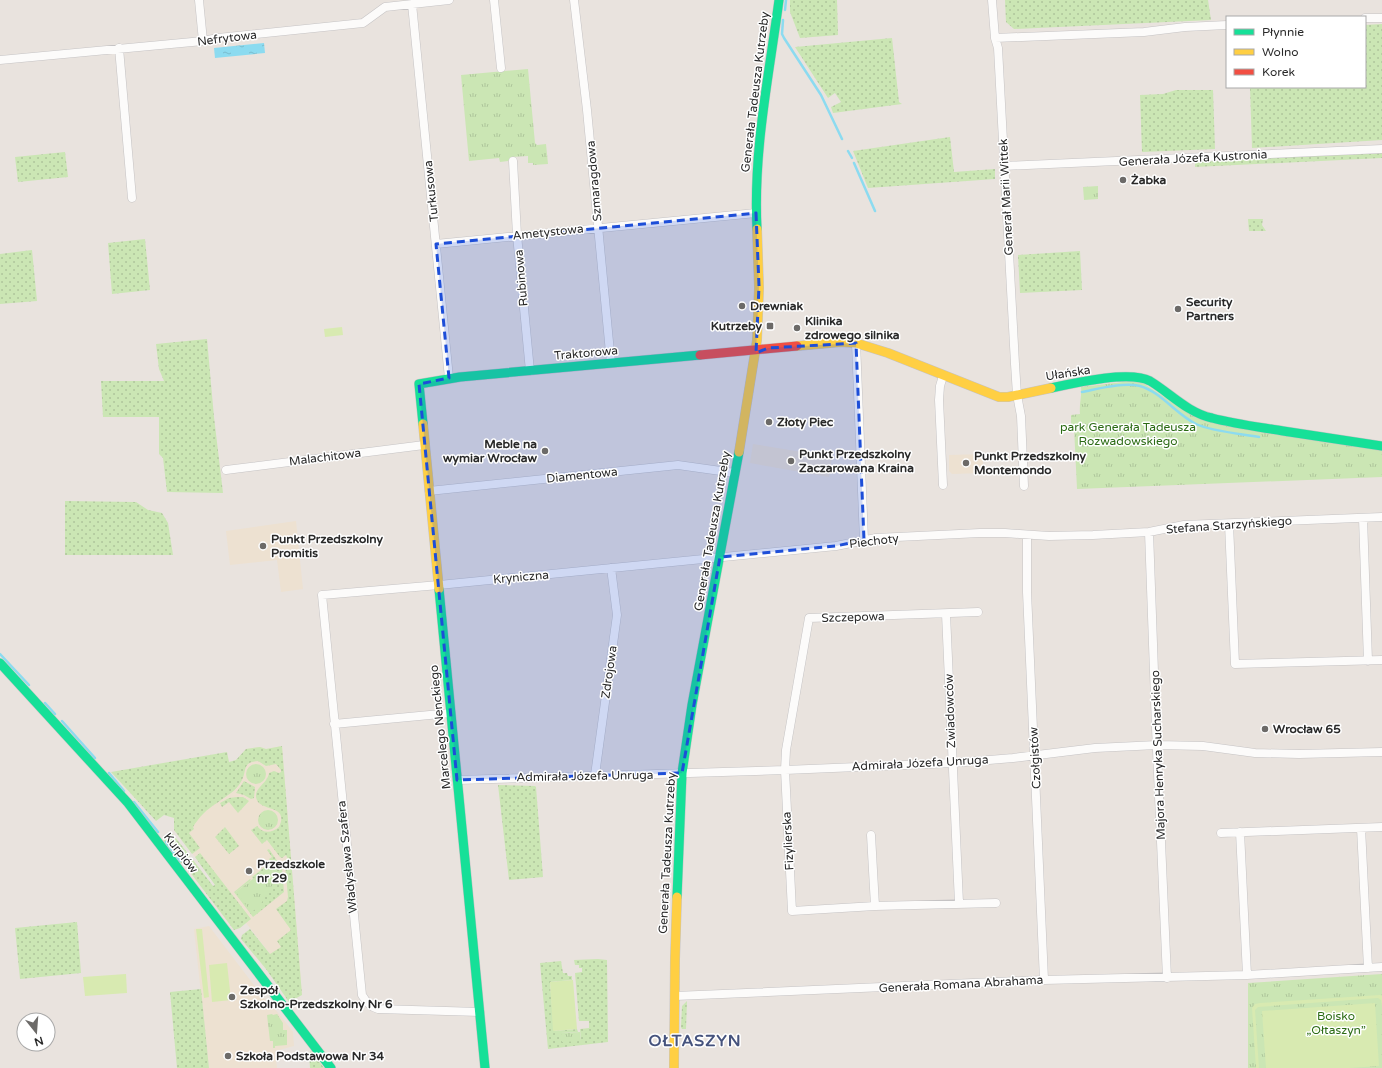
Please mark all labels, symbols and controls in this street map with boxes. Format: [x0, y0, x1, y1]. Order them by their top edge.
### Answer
street label: Generała Tadeusza Kutrzeby [738, 10, 772, 173]
legend [1226, 16, 1366, 88]
text: Płynnie [1262, 25, 1304, 39]
street label: Nefrytowa [196, 27, 258, 49]
text: Wolno [1262, 45, 1298, 59]
text: Korek [1262, 65, 1296, 79]
street label: Generał Marii Wittek [996, 138, 1016, 256]
street label: Szmaragdowa [583, 140, 605, 222]
street label: Generała Józefa Kustronia [1118, 147, 1268, 169]
street label: Turkusowa [421, 160, 441, 222]
place label: Żabka [1131, 173, 1166, 187]
marker: Żabka [1118, 175, 1128, 185]
street label: Ametystowa [512, 221, 584, 243]
street label: Rubinowa [512, 249, 530, 307]
place label: Security Partners [1186, 295, 1234, 323]
place label: Drewniak [750, 299, 804, 313]
marker: Drewniak [737, 301, 747, 311]
marker: Security Partners [1173, 304, 1183, 314]
place label: Klinika zdrowego silnika [805, 314, 900, 343]
place label: Kutrzeby [711, 319, 763, 334]
marker: Kutrzeby [765, 321, 775, 331]
marker: Klinika zdrowego silnika [792, 323, 802, 333]
street label: Traktorowa [553, 343, 619, 363]
street label: Ułańska [1045, 363, 1091, 383]
place label: Złoty Piec [777, 415, 834, 430]
marker: Złoty Piec [764, 417, 774, 427]
park label: park Generała Tadeusza Rozwadowskiego [1060, 420, 1196, 448]
place label: Meble na wymiar Wrocław [443, 437, 537, 466]
street label: Malachitowa [288, 446, 362, 468]
marker: Meble na wymiar Wrocław [540, 446, 550, 456]
place label: Punkt Przedszkolny Zaczarowana Kraina [799, 447, 914, 475]
place label: Punkt Przedszkolny Montemondo [974, 449, 1086, 477]
street label: Generała Tadeusza Kutrzeby [691, 450, 733, 612]
marker: Punkt Przedszkolny Zaczarowana Kraina [786, 456, 796, 466]
marker: Punkt Przedszkolny Montemondo [961, 458, 971, 468]
street label: Diamentowa [546, 464, 618, 486]
street label: Stefana Starzyńskiego [1165, 514, 1293, 536]
street label: Piechoty [848, 531, 900, 551]
place label: Punkt Przedszkolny Promitis [271, 532, 383, 560]
marker: Punkt Przedszkolny Promitis [258, 541, 268, 551]
street label: Kryniczna [493, 568, 549, 586]
street label: Szczepowa [821, 609, 885, 625]
street label: Zdrojowa [598, 645, 620, 699]
street label: Marcelego Nenckiego [427, 664, 453, 790]
street label: Majora Henryka Sucharskiego [1148, 670, 1168, 840]
street label: Zwiadowców [942, 673, 958, 748]
place label: Wrocław 65 [1273, 722, 1341, 736]
marker: Wrocław 65 [1260, 724, 1270, 734]
street label: Czołgistów [1026, 726, 1044, 789]
street label: Admirała Józefa Unruga [851, 752, 989, 774]
street label: Admirała Józefa Unruga [516, 768, 654, 784]
street label: Generała Tadeusza Kutrzeby [656, 771, 678, 934]
street label: Władysława Szafera [334, 800, 360, 914]
street label: Fizylierska [779, 811, 797, 871]
street label: Kurpiów [161, 830, 201, 876]
place label: Przedszkole nr 29 [257, 857, 325, 885]
marker: Przedszkole nr 29 [244, 866, 254, 876]
street label: Generała Romana Abrahama [878, 973, 1044, 995]
place label: Zespół Szkolno-Przedszkolny Nr 6 [240, 983, 393, 1012]
marker: Zespół Szkolno-Przedszkolny Nr 6 [227, 992, 237, 1002]
park label: Boisko „Ołtaszyn” [1306, 1009, 1366, 1037]
north arrow [16, 1012, 56, 1052]
district label: OŁTASZYN [649, 1031, 742, 1051]
text: N [33, 1034, 45, 1049]
place label: Szkoła Podstawowa Nr 34 [236, 1049, 384, 1063]
marker: Szkoła Podstawowa Nr 34 [223, 1051, 233, 1061]

